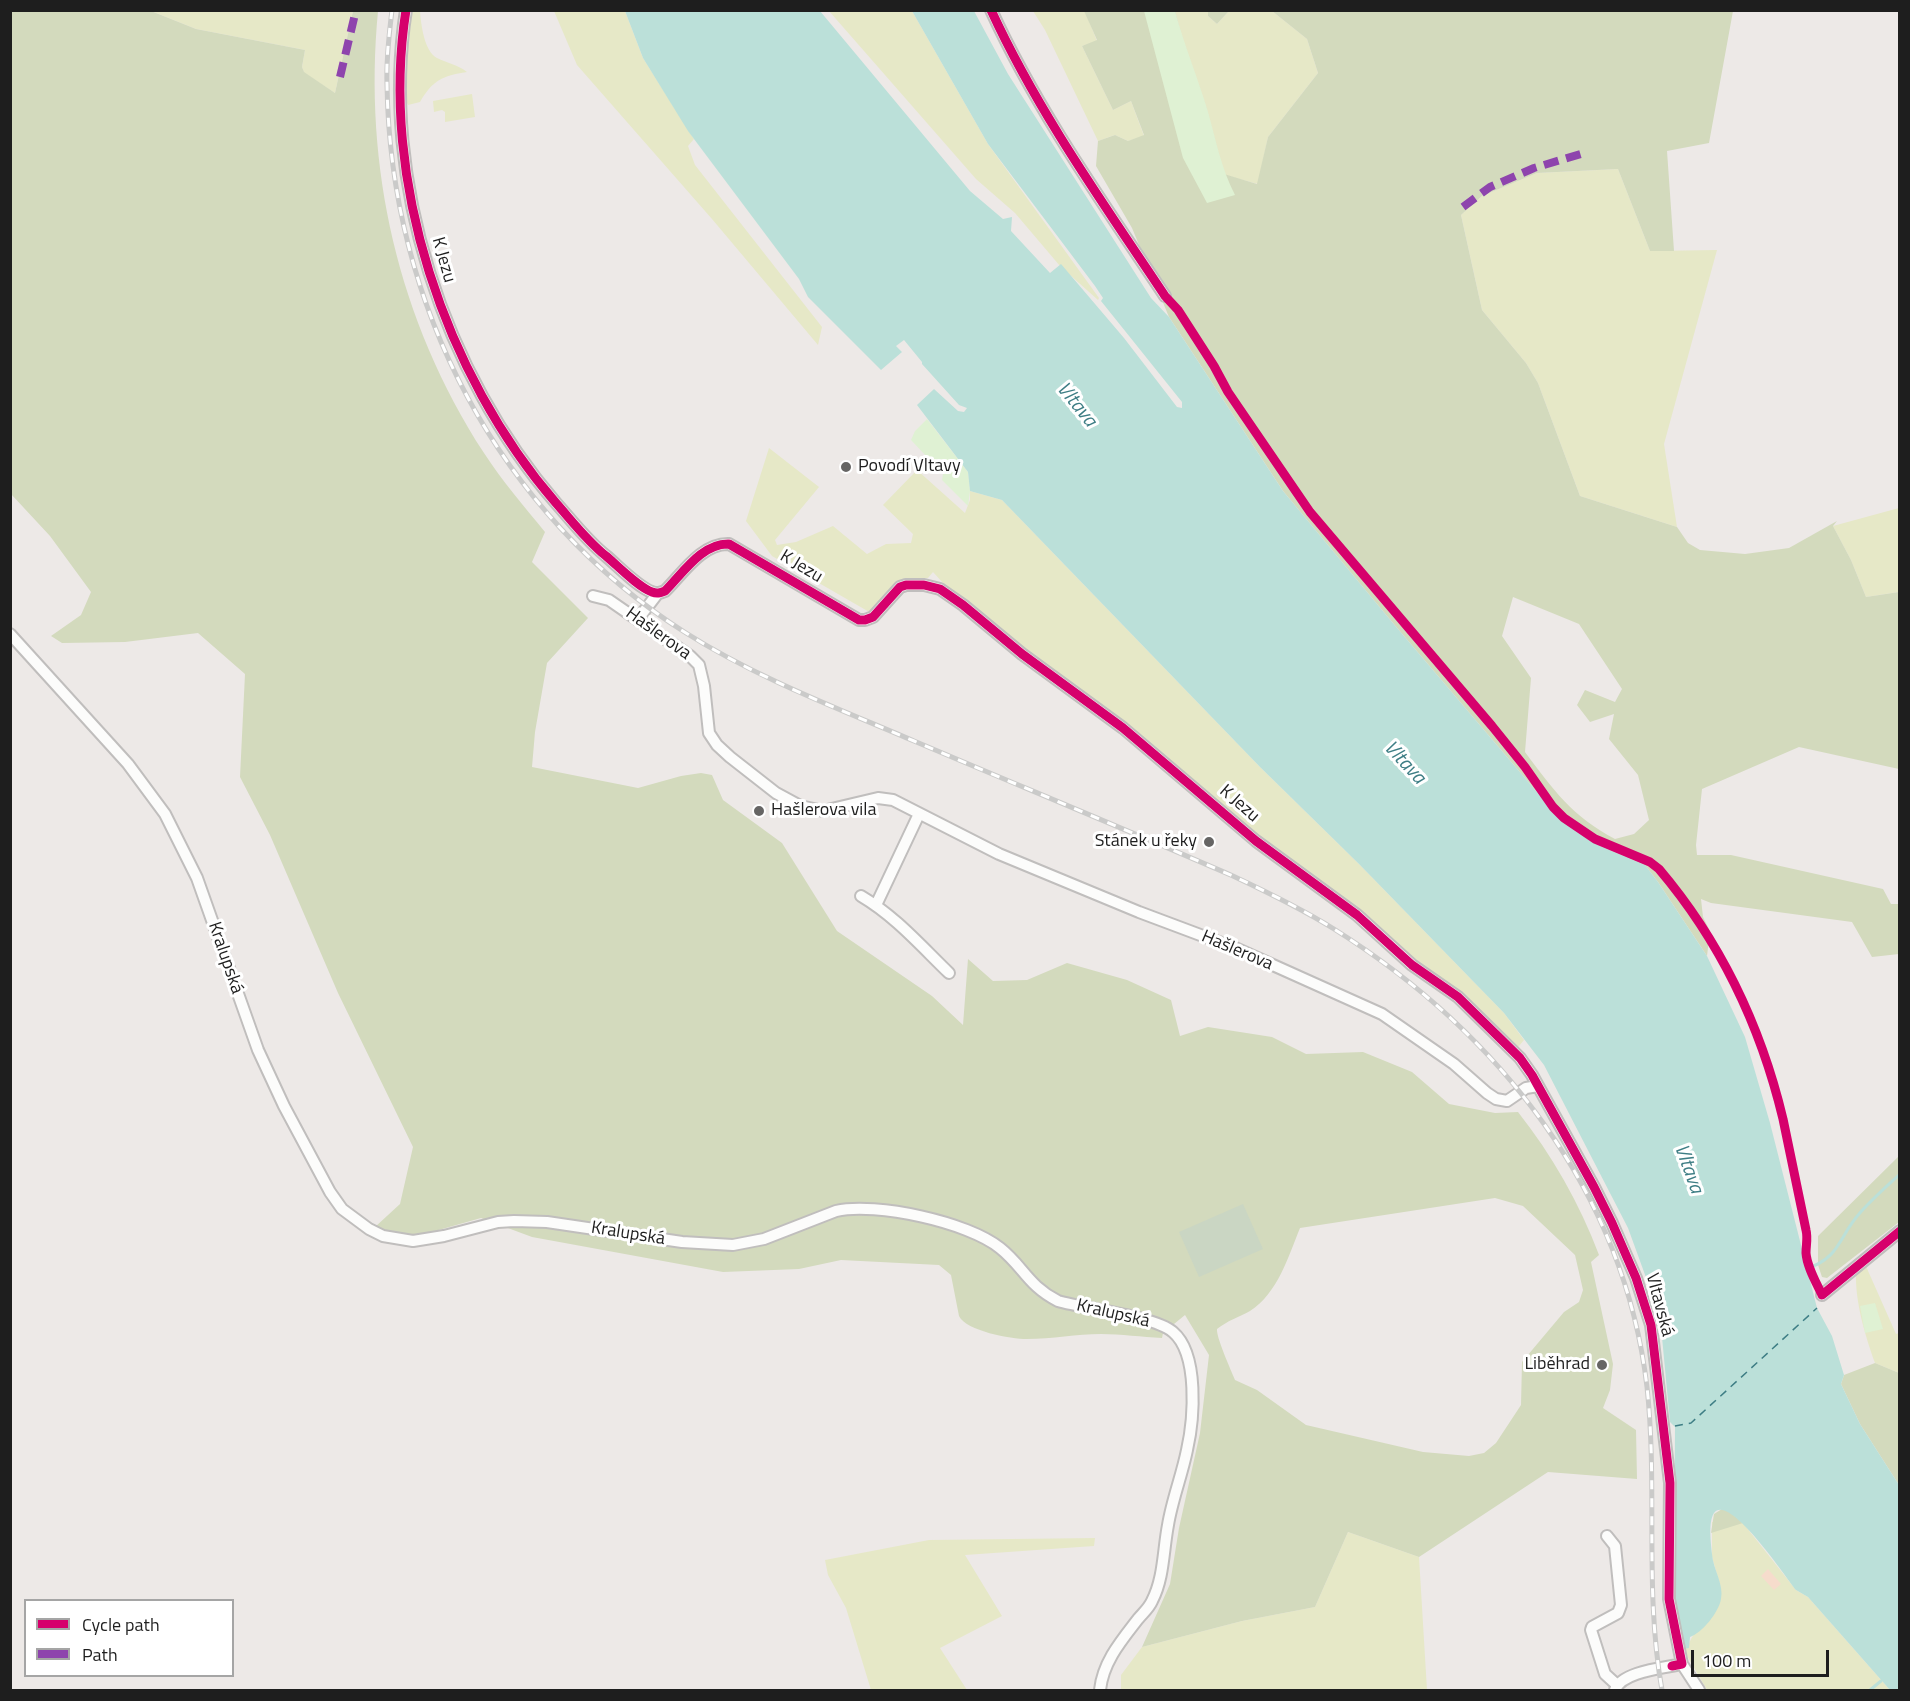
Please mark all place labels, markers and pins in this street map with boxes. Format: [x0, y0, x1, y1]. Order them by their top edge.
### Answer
place label: Povodí Vltavy [858, 456, 961, 478]
marker: Povodí Vltavy [839, 460, 853, 474]
place label: Hašlerova vila [771, 800, 876, 822]
marker: Hašlerova vila [752, 804, 766, 818]
place label: Stánek u řeky [1095, 831, 1197, 853]
marker: Stánek u řeky [1202, 835, 1216, 849]
place label: Liběhrad [1524, 1354, 1590, 1376]
marker: Liběhrad [1595, 1358, 1609, 1372]

